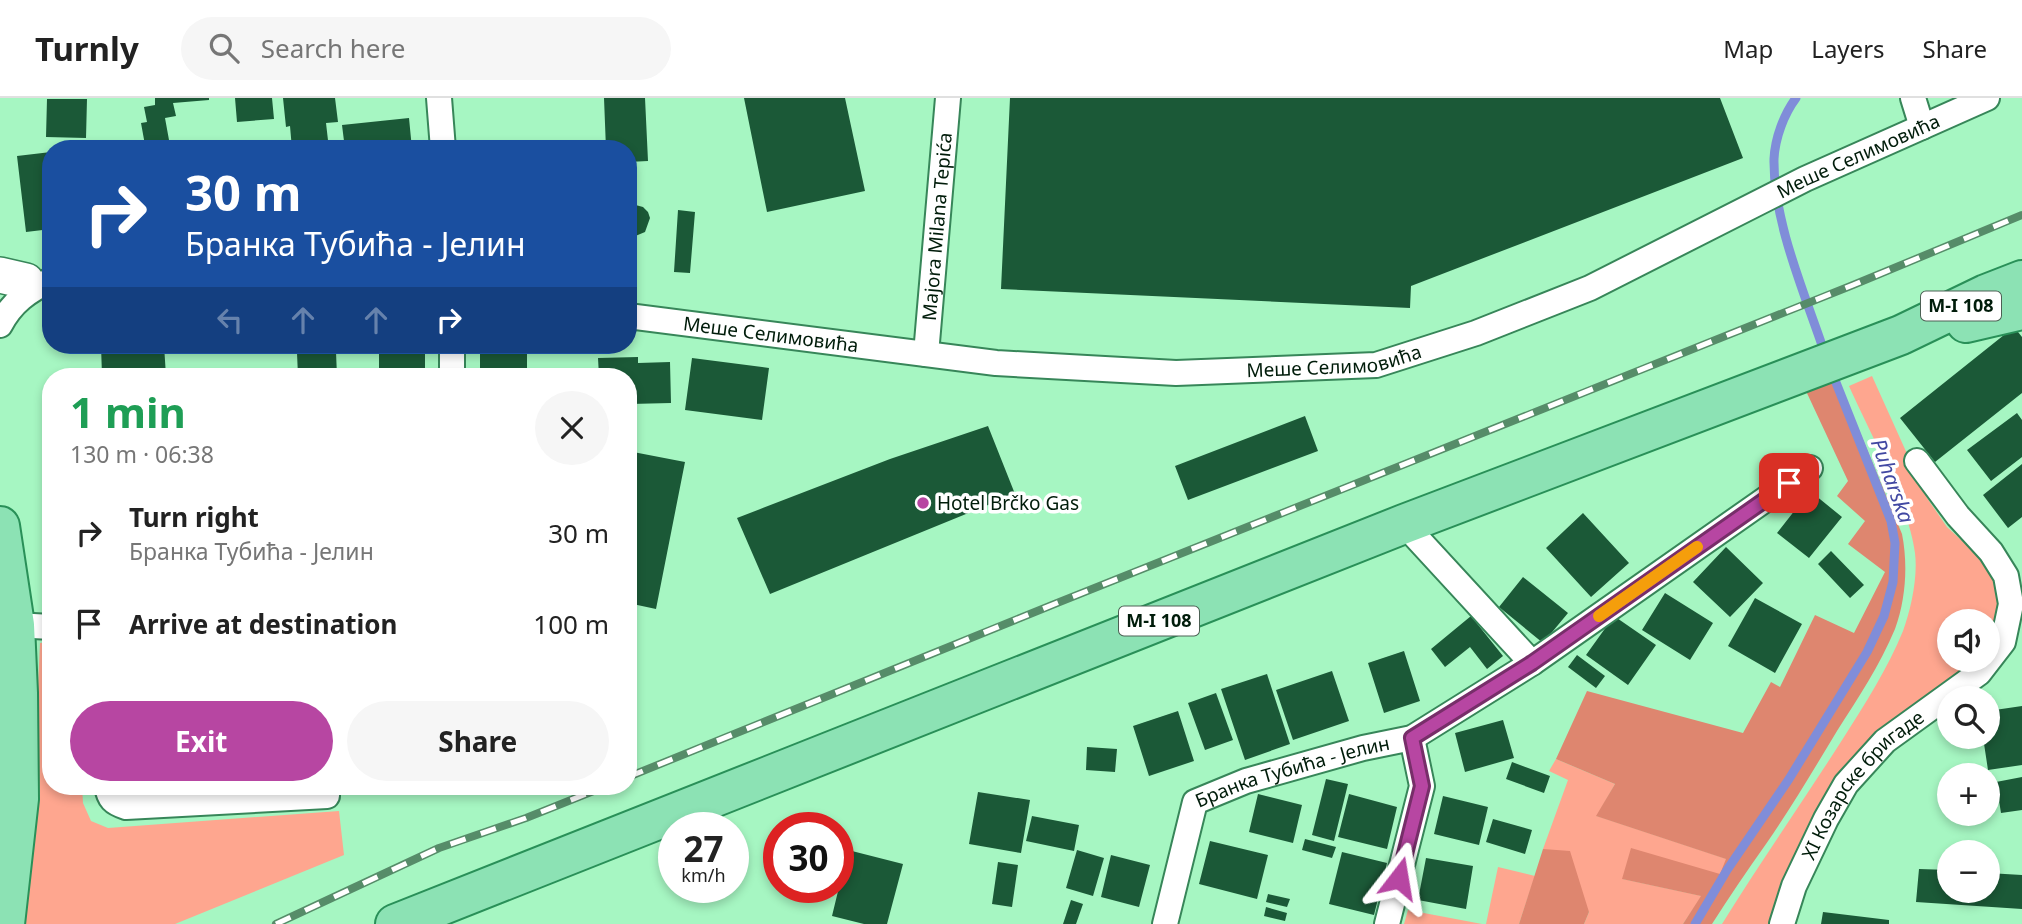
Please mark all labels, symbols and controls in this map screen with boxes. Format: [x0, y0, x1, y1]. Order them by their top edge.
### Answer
search box [181, 17, 671, 80]
text: Turnly [35, 26, 139, 71]
icon: search [205, 29, 243, 67]
text: Search here [261, 30, 405, 66]
text: Map [1723, 32, 1773, 65]
text: Layers [1811, 32, 1885, 65]
text: Share [1923, 32, 1987, 65]
street label: Меше Селимовића [1772, 108, 1944, 204]
street label: Majora Milana Tepića [916, 131, 958, 322]
text: 30 m [185, 159, 302, 225]
icon: right [70, 168, 161, 259]
text: Бранка Тубића - Јелин [185, 222, 526, 265]
road number: M-I 108 [1921, 292, 2001, 321]
icon: left [211, 301, 249, 339]
icon: ahead [284, 301, 322, 339]
icon: ahead [357, 301, 395, 339]
icon: right [430, 301, 468, 339]
street label: Меше Селимовића [682, 310, 860, 358]
street label: Меше Селимовића [1246, 338, 1425, 383]
text: 1 min [70, 383, 186, 440]
button: close [535, 391, 609, 465]
water label: Puharska [1865, 435, 1921, 527]
text: 130 m · 06:38 [70, 438, 214, 470]
pin [1759, 453, 1819, 513]
icon: arrive [1770, 464, 1808, 502]
place label: Hotel Brčko Gas [937, 490, 1079, 516]
marker: Hotel Brčko Gas [915, 495, 931, 511]
text: Turn right [129, 499, 259, 535]
icon: right [70, 514, 108, 552]
text: 30 m [548, 515, 609, 551]
text: Бранка Тубића - Јелин [129, 535, 374, 567]
icon: arrive [70, 605, 108, 643]
text: Arrive at destination [129, 606, 398, 642]
text: 100 m [533, 606, 609, 642]
road number: M-I 108 [1119, 606, 1199, 636]
map controls [1937, 609, 2000, 903]
button: sound [1937, 609, 2000, 672]
button: search [1937, 686, 2000, 749]
button: Exit [70, 701, 333, 781]
button: Share [347, 701, 609, 781]
street label: XI Козарске бригаде [1795, 704, 1929, 864]
street label: Бранка Тубића - Јелин [1191, 730, 1392, 814]
button: + [1937, 763, 2000, 826]
speed limit sign: 30 [763, 812, 854, 903]
text: 27 [683, 825, 724, 872]
button: − [1937, 840, 2000, 903]
position arrow [1362, 841, 1436, 915]
text: km/h [681, 863, 726, 887]

